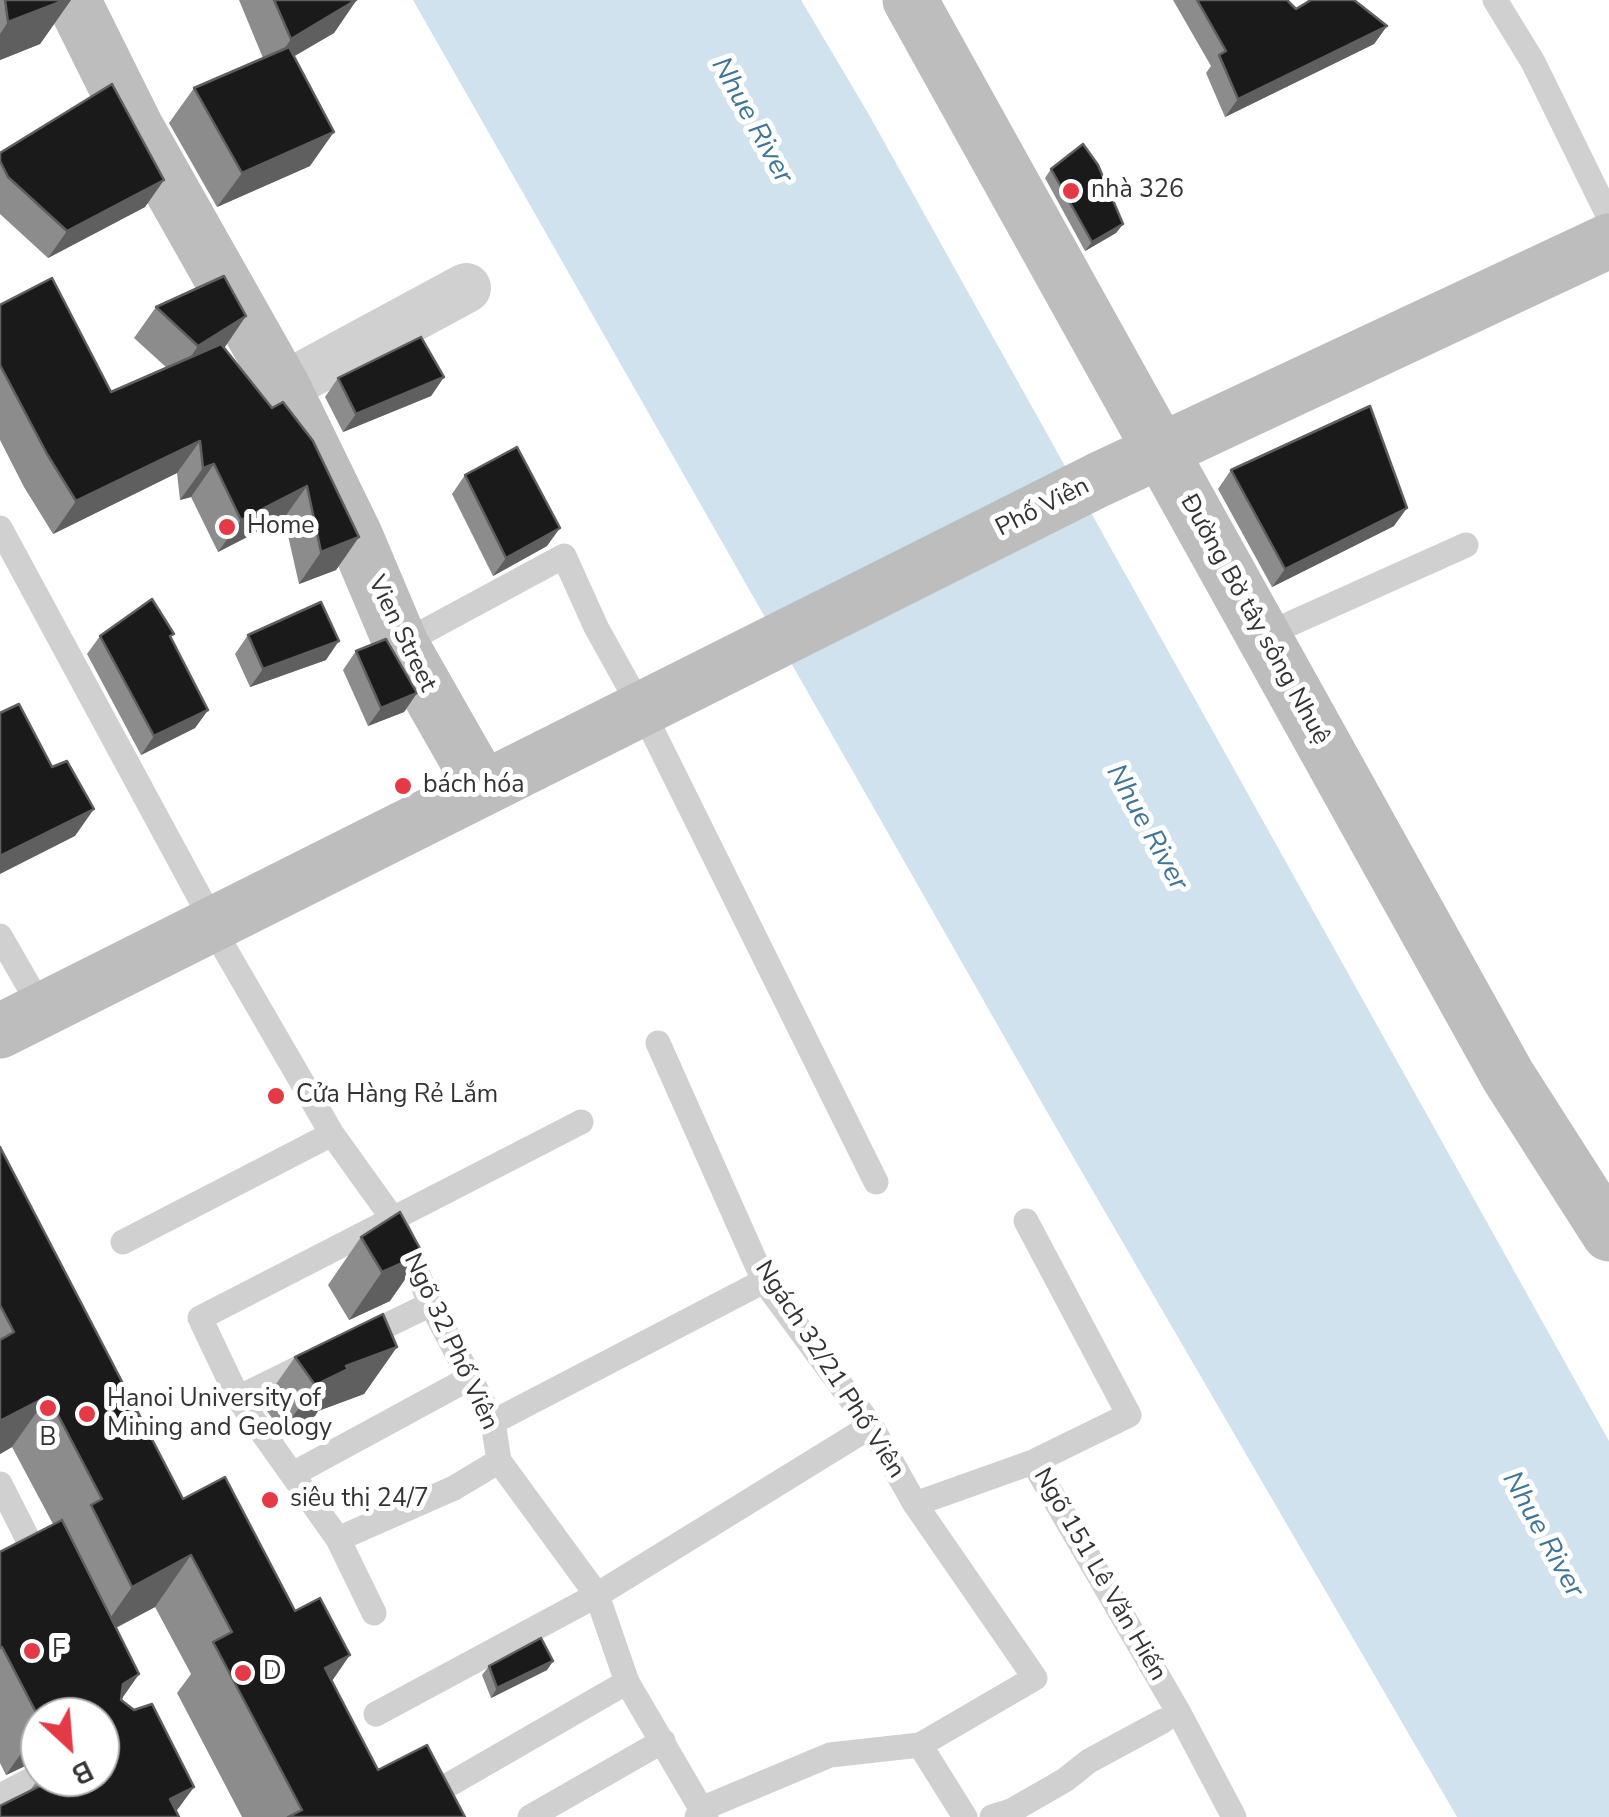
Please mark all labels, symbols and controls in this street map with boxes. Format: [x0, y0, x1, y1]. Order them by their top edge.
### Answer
water label: Nhue River [703, 52, 799, 190]
place label: nhà 326 [1091, 176, 1184, 206]
marker: nhà 326 [1060, 180, 1082, 202]
street label: Phố Viên [991, 472, 1095, 544]
street label: Đường Bờ tây sông Nhuệ [1173, 490, 1335, 750]
place label: Home [247, 512, 315, 542]
marker: Home [216, 516, 238, 538]
street label: Vien Street [360, 571, 442, 697]
water label: Nhue River [1098, 759, 1194, 897]
place label: bách hóa [423, 771, 524, 801]
marker: bách hóa [392, 775, 414, 797]
place label: Cửa Hàng Rẻ Lắm [296, 1081, 498, 1111]
marker: Cửa Hàng Rẻ Lắm [265, 1085, 287, 1107]
street label: Ngõ 32 Phố Viên [396, 1249, 504, 1435]
street label: Ngách 32/21 Phố Viên [748, 1256, 910, 1484]
place label: Hanoi University of Mining and Geology [107, 1385, 332, 1444]
marker: B [37, 1397, 59, 1419]
marker: Hanoi University of Mining and Geology [76, 1403, 98, 1425]
place label: B [40, 1424, 56, 1454]
street label: Ngõ 151 Lê Văn Hiến [1026, 1464, 1172, 1686]
water label: Nhue River [1494, 1466, 1590, 1604]
place label: siêu thị 24/7 [290, 1485, 429, 1515]
marker: siêu thị 24/7 [259, 1489, 281, 1511]
place label: F [52, 1636, 66, 1666]
marker: F [21, 1640, 43, 1662]
place label: D [263, 1658, 282, 1688]
marker: D [232, 1662, 254, 1684]
north arrow [20, 1697, 120, 1797]
text: B [65, 1751, 99, 1793]

